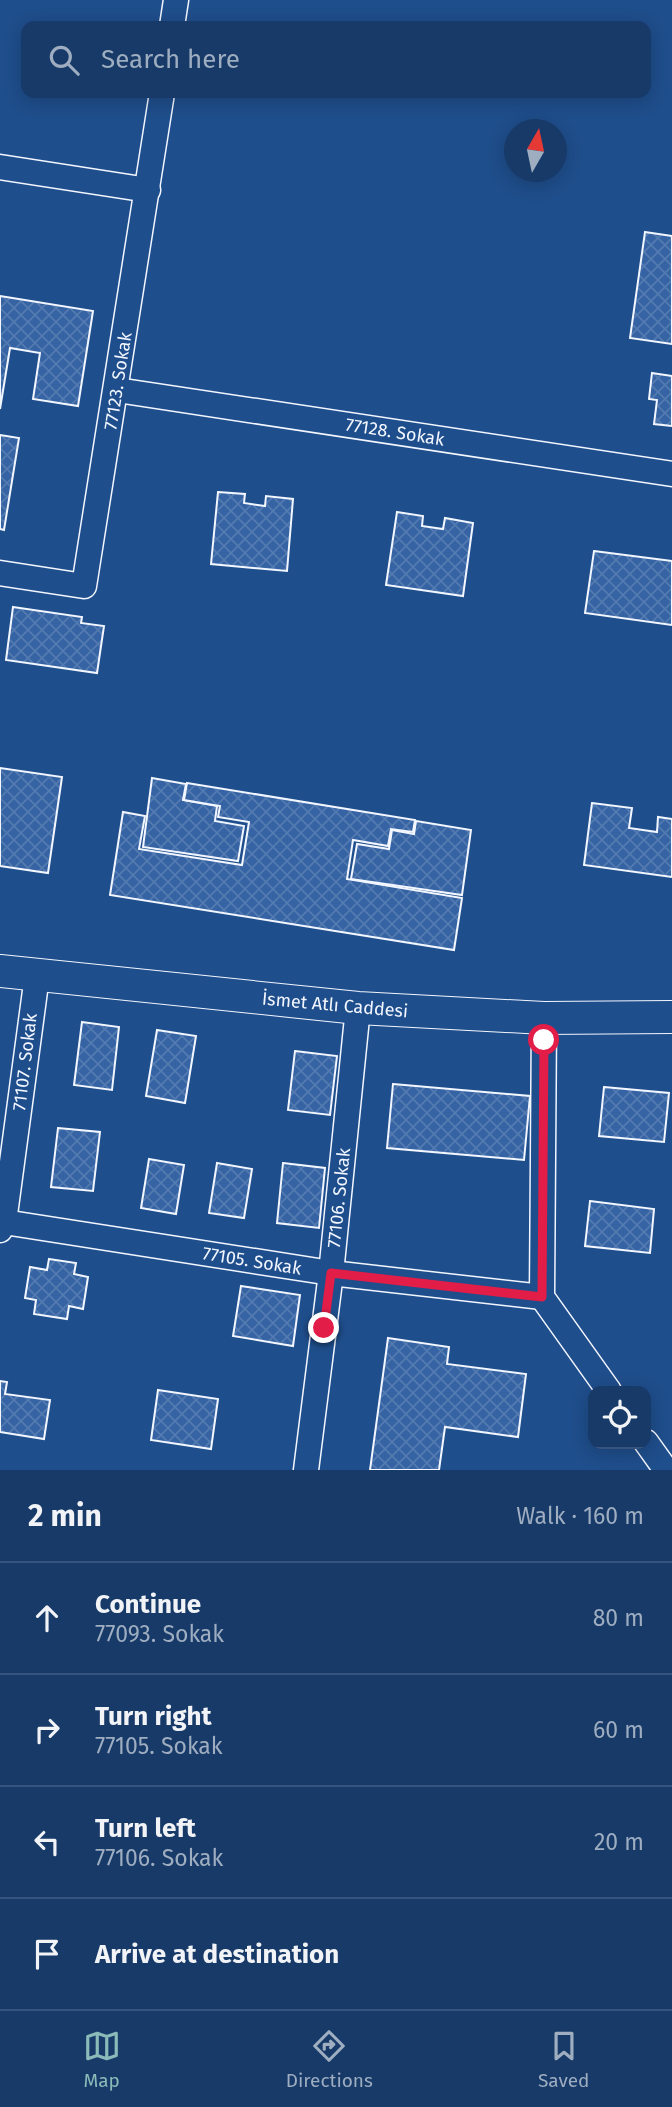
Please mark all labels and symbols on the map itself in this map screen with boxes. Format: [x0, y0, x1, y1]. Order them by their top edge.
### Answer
north arrow [504, 119, 567, 182]
street label: 77123. Sokak [99, 330, 137, 431]
street label: 77128. Sokak [344, 413, 447, 451]
street label: İsmet Atlı Caddesi [261, 988, 409, 1022]
street label: 71107. Sokak [8, 1011, 42, 1112]
route start [528, 1024, 559, 1055]
street label: 77106. Sokak [323, 1146, 355, 1249]
street label: 77105. Sokak [201, 1242, 304, 1280]
route end [308, 1312, 339, 1343]

